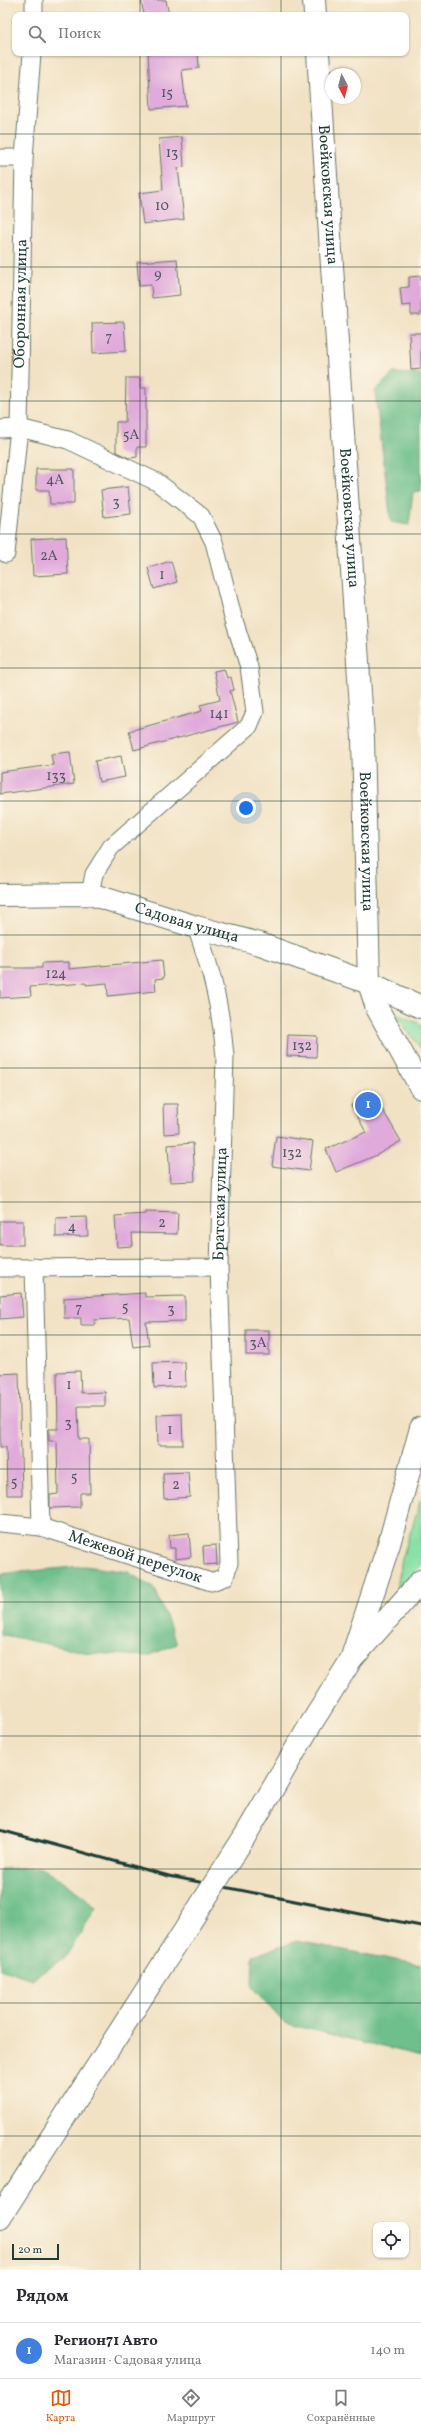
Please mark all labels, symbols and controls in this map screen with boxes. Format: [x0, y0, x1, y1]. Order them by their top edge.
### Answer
search box [12, 12, 409, 56]
icon: search [26, 23, 48, 45]
text: Поиск [58, 24, 101, 45]
north arrow [325, 68, 361, 104]
house number: 15 [161, 84, 173, 103]
street label: Воейковская улица [312, 124, 343, 265]
house number: 13 [166, 144, 178, 163]
house number: 10 [155, 197, 169, 216]
street label: Оборонная улица [9, 239, 33, 369]
house number: 9 [154, 265, 162, 284]
house number: 7 [106, 328, 113, 347]
house number: 5А [123, 426, 139, 445]
street label: Воейковская улица [333, 447, 364, 589]
house number: 4А [46, 471, 64, 490]
house number: 3 [112, 493, 120, 512]
house number: 2А [40, 547, 58, 566]
house number: 1 [159, 566, 165, 585]
house number: 141 [209, 705, 229, 724]
house number: 133 [46, 767, 66, 786]
street label: Воейковская улица [353, 771, 378, 912]
your location [236, 798, 256, 818]
street label: Садовая улица [132, 898, 241, 949]
house number: 124 [46, 965, 66, 984]
house number: 132 [292, 1037, 312, 1056]
pin: 1 [355, 1090, 381, 1120]
house number: 132 [282, 1144, 302, 1163]
street label: Братская улица [208, 1147, 233, 1261]
house number: 2 [158, 1214, 166, 1233]
house number: 4 [68, 1218, 76, 1237]
house number: 5 [122, 1298, 128, 1317]
house number: 7 [76, 1299, 83, 1318]
house number: 3 [167, 1300, 175, 1319]
house number: 3А [249, 1334, 267, 1353]
house number: 1 [167, 1366, 173, 1385]
house number: 1 [66, 1376, 72, 1395]
house number: 3 [64, 1414, 72, 1433]
house number: 1 [167, 1421, 173, 1440]
house number: 5 [71, 1468, 77, 1487]
house number: 5 [11, 1473, 17, 1492]
house number: 2 [172, 1476, 180, 1495]
street label: Межевой переулок [65, 1526, 205, 1590]
map controls [373, 2222, 409, 2258]
button: locate [373, 2222, 409, 2258]
scale bar [12, 2242, 59, 2261]
text: 20 m [18, 2243, 42, 2258]
text: Рядом [16, 2285, 69, 2308]
text: Регион71 Авто [54, 2331, 158, 2352]
text: 1 [26, 2342, 32, 2360]
text: 140 m [371, 2342, 405, 2360]
text: Магазин · Садовая улица [54, 2352, 201, 2370]
tab: Карта [46, 2387, 76, 2426]
tab: Маршрут [167, 2387, 215, 2426]
tab: Сохранённые [307, 2387, 375, 2426]

